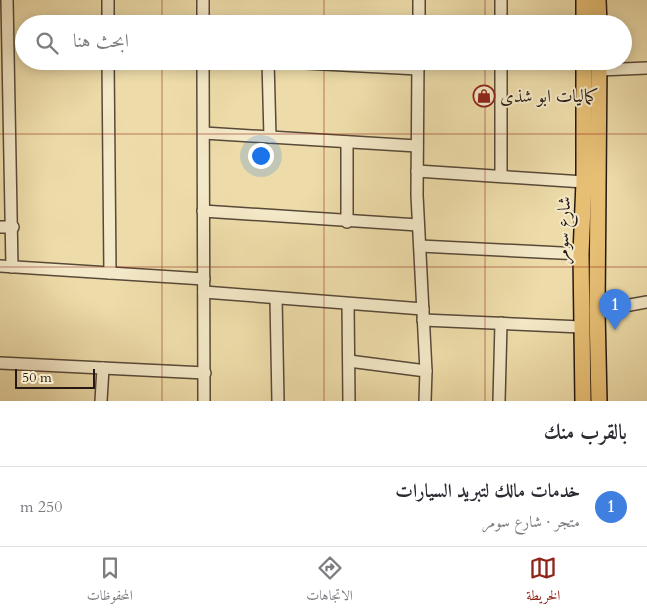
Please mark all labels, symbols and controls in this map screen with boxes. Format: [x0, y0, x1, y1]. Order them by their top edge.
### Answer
search box [15, 15, 632, 70]
text: ابحث هنا [73, 28, 129, 54]
icon: search [33, 29, 61, 57]
shop icon: كماليات ابو شذى [472, 84, 496, 108]
place label: كماليات ابو شذى [500, 84, 598, 109]
your location [248, 143, 274, 169]
street label: شارع سومر [550, 196, 579, 264]
pin: 1 [599, 289, 631, 330]
scale bar [15, 366, 95, 389]
text: 50 m [22, 368, 52, 387]
text: بالقرب منك [544, 418, 627, 447]
text: خدمات مالك لتبريد السيارات [395, 478, 580, 504]
text: 250 m [20, 496, 62, 518]
text: 1 [607, 496, 615, 518]
text: متجر · شارع سومر [482, 511, 580, 533]
tab: المحفوظات [87, 554, 133, 609]
tab: الاتجاهات [306, 554, 353, 609]
tab: الخريطة [526, 554, 560, 609]

